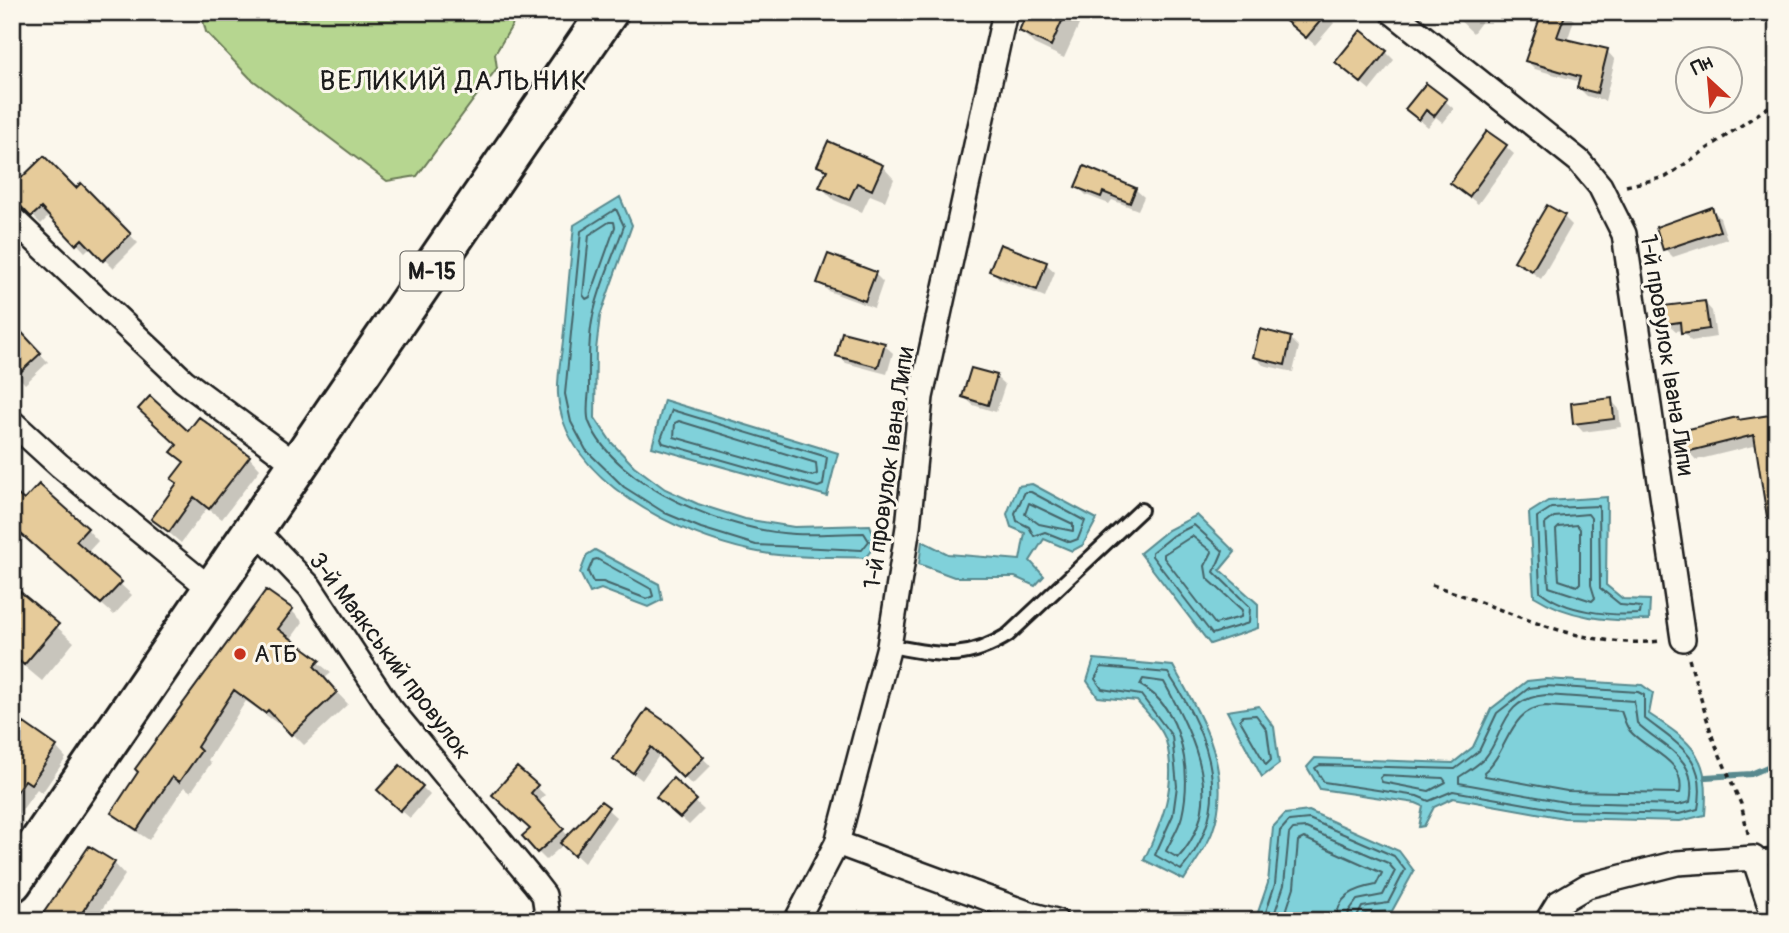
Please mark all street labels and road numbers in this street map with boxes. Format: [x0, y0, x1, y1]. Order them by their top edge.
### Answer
street label: 1-й провулок Івана Липи [1634, 232, 1700, 478]
road number: М-15 [400, 252, 464, 290]
street label: 1-й провулок Івана Липи [858, 345, 920, 591]
street label: 3-й Маякський провулок [303, 547, 477, 765]

